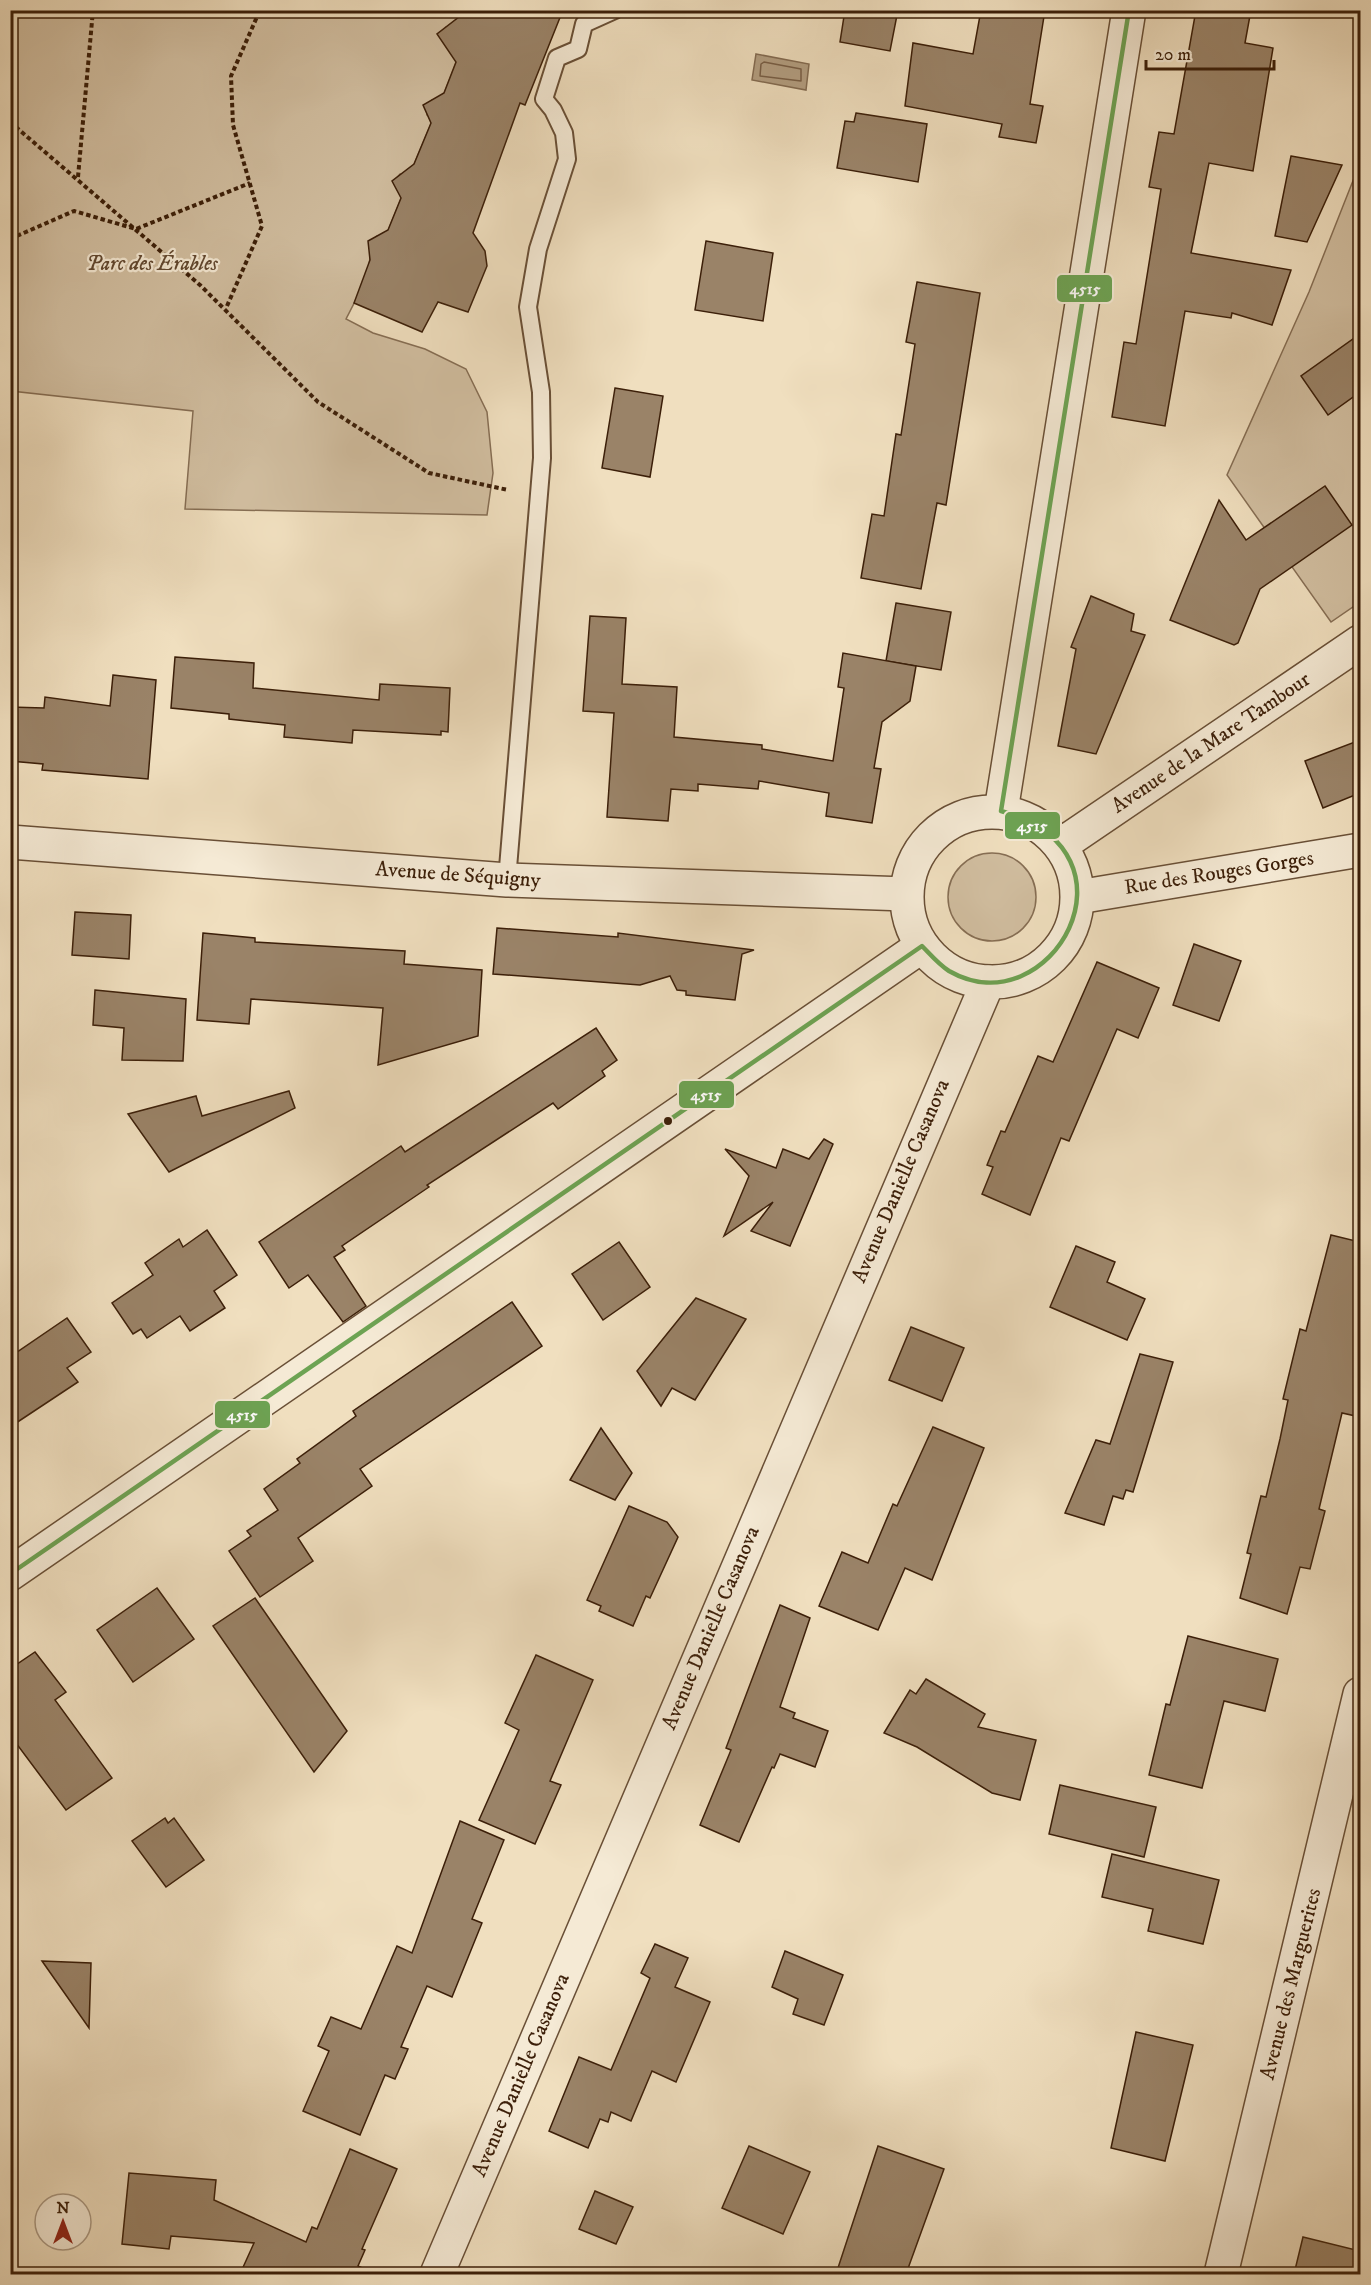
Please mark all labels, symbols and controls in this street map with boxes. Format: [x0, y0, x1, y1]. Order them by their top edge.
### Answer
scale bar [1146, 33, 1274, 71]
text: 20 m [1155, 44, 1191, 66]
park label: Parc des Érables [86, 250, 218, 277]
line badge: 4515 [1056, 274, 1113, 303]
text: 4515 [1069, 279, 1100, 299]
street label: Avenue de la Mare Tambour [1107, 667, 1316, 819]
line badge: 4515 [1004, 811, 1061, 840]
text: 4515 [1016, 816, 1047, 836]
street label: Rue des Rouges Gorges [1123, 845, 1315, 901]
street label: Avenue de Séquigny [375, 856, 542, 894]
street label: Avenue Danielle Casanova [846, 1075, 956, 1287]
line badge: 4515 [678, 1080, 735, 1109]
text: 4515 [690, 1085, 721, 1105]
unlabelled marker [662, 1115, 674, 1127]
line badge: 4515 [214, 1400, 271, 1429]
text: 4515 [226, 1405, 257, 1425]
street label: Avenue Danielle Casanova [656, 1522, 766, 1734]
street label: Avenue des Marguerites [1255, 1886, 1327, 2082]
street label: Avenue Danielle Casanova [466, 1969, 576, 2181]
north arrow [33, 2192, 93, 2252]
text: N [56, 2198, 70, 2218]

